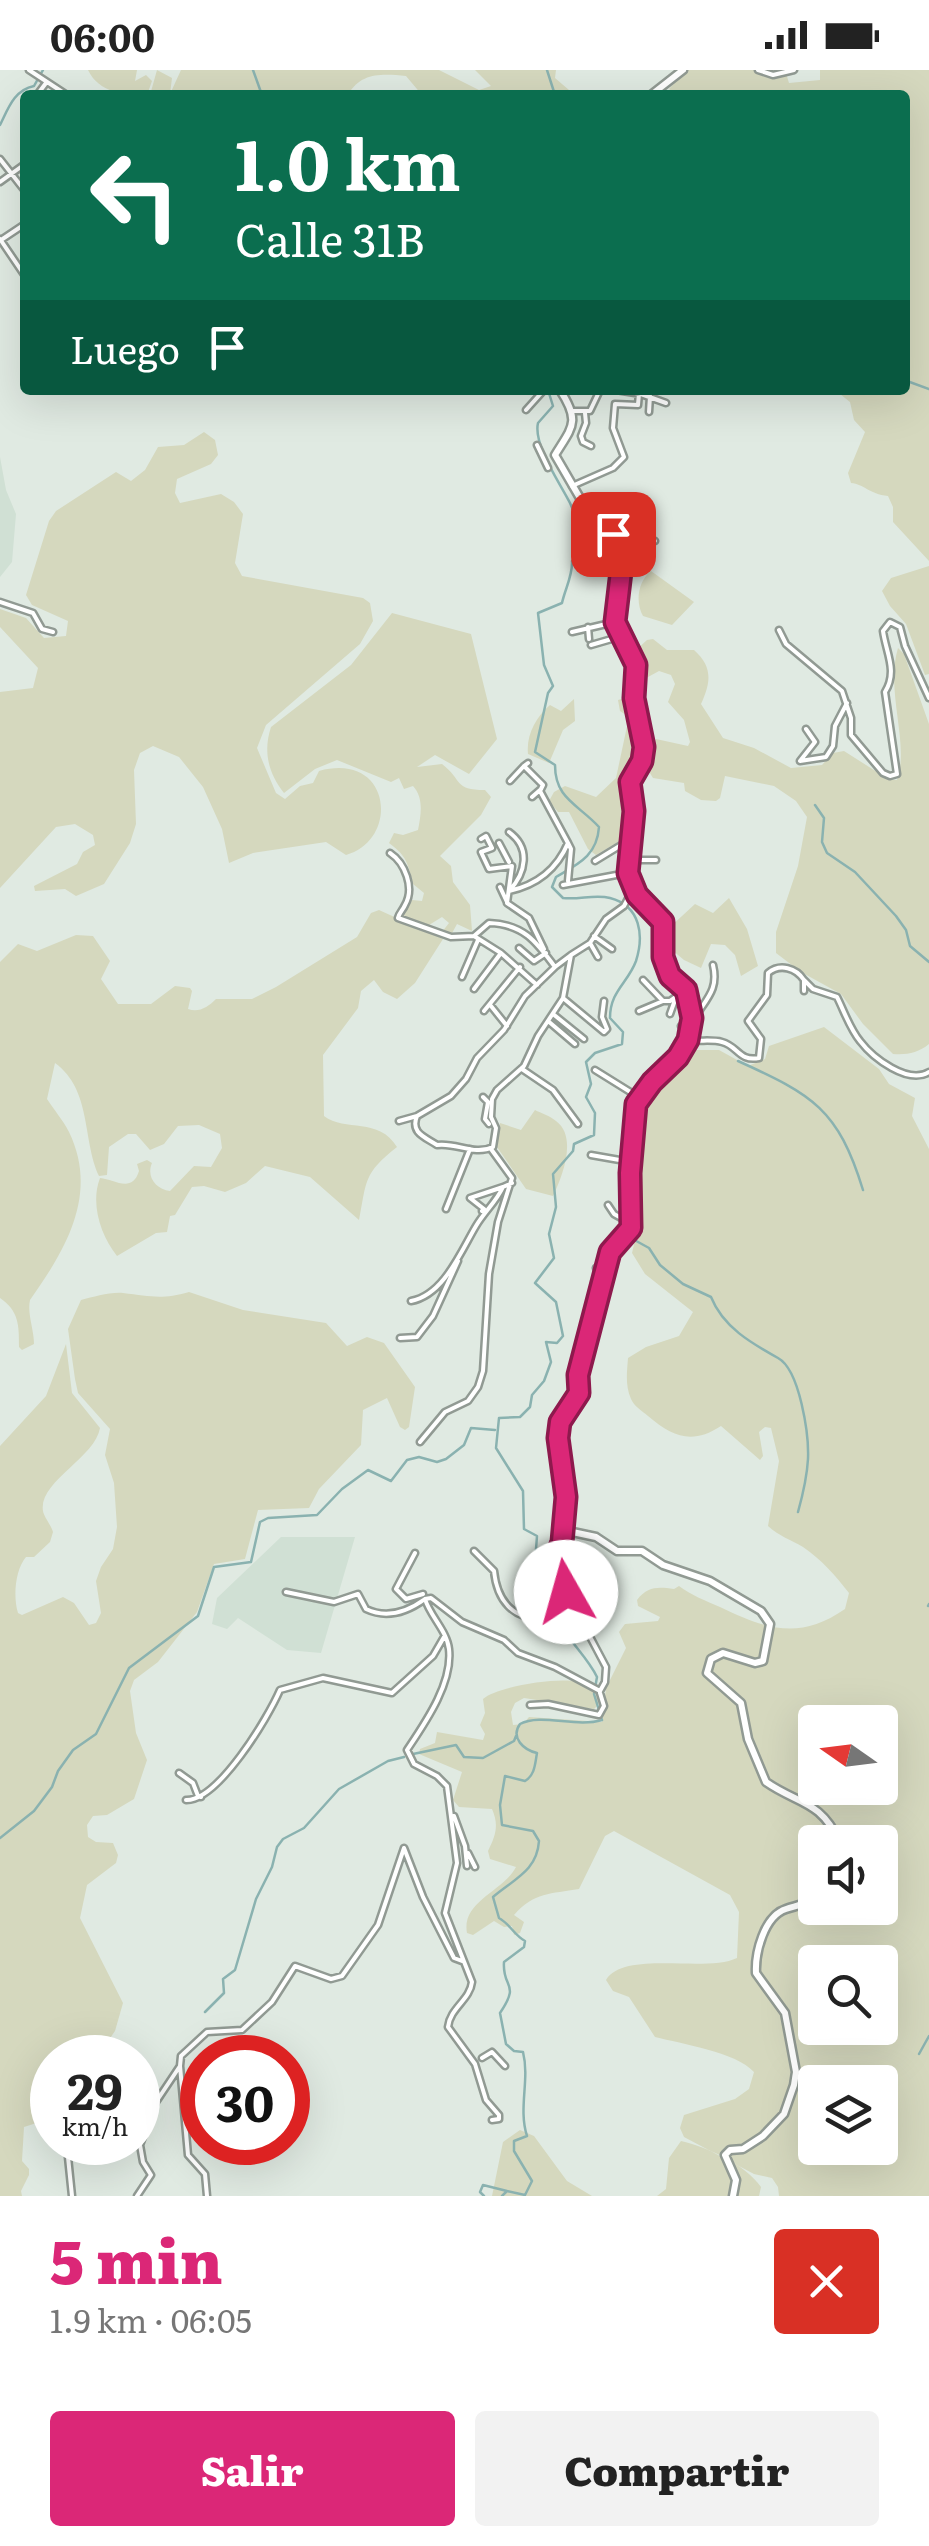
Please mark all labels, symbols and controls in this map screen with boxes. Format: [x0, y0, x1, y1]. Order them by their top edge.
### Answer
text: 06:00 [50, 7, 155, 64]
text: 1.0 km [235, 109, 461, 213]
icon: left [70, 130, 200, 260]
text: Calle 31B [235, 204, 425, 271]
text: Luego [70, 319, 180, 376]
icon: arrive [200, 320, 255, 375]
pin [571, 492, 656, 577]
icon: arrive [586, 507, 641, 562]
position arrow [514, 1540, 618, 1644]
north arrow [798, 1705, 898, 1805]
map controls [798, 1705, 898, 2165]
button: sound [798, 1825, 898, 1925]
button: search [798, 1945, 898, 2045]
speed limit sign: 30 [180, 2035, 310, 2165]
text: 29 [67, 2051, 123, 2125]
button: layers [798, 2065, 898, 2165]
text: km/h [62, 2107, 128, 2144]
text: 5 min [50, 2213, 223, 2302]
button: close [774, 2229, 879, 2334]
text: 1.9 km · 06:05 [50, 2295, 252, 2343]
button: Salir [50, 2411, 455, 2526]
button: Compartir [475, 2411, 879, 2526]

